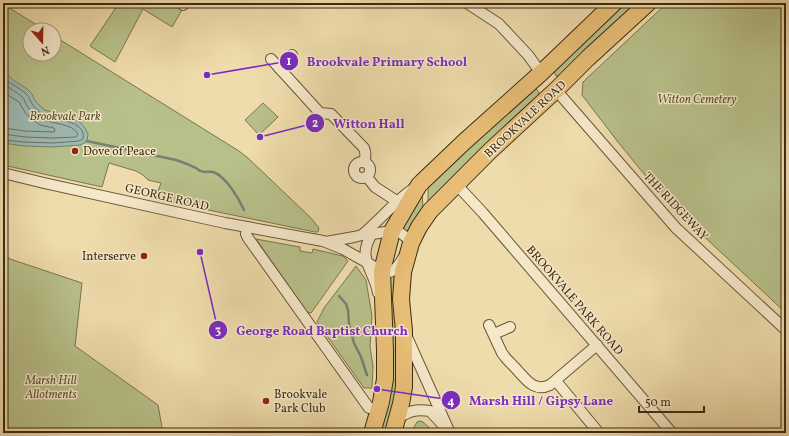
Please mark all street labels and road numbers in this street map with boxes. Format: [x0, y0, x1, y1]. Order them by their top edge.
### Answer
street label: BROOKVALE ROAD [481, 77, 570, 162]
street label: THE RIDGEWAY [639, 169, 711, 245]
street label: GEORGE ROAD [123, 181, 210, 215]
street label: BROOKVALE PARK ROAD [522, 243, 626, 359]

